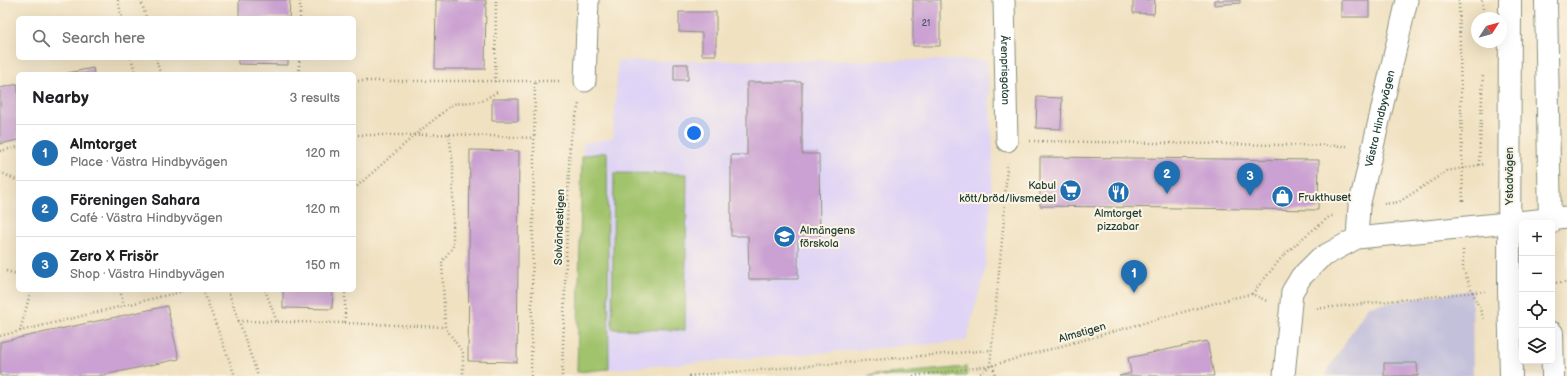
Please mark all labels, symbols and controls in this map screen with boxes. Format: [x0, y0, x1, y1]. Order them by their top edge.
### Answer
north arrow [1471, 12, 1507, 48]
search box [16, 16, 356, 60]
house number: 21 [922, 18, 930, 29]
icon: search [30, 27, 52, 49]
text: Search here [62, 29, 145, 48]
street label: Ärenprisgatan [998, 35, 1012, 105]
street label: Västra Hindbyvägen [1363, 69, 1398, 168]
text: Nearby [32, 88, 89, 108]
text: 3 results [289, 90, 340, 106]
your location [684, 123, 704, 143]
text: Almtorget [70, 135, 137, 154]
text: 1 [42, 145, 48, 161]
text: 120 m [305, 145, 340, 161]
street label: Ystadvägen [1503, 147, 1516, 206]
text: Place · Västra Hindbyvägen [70, 154, 228, 170]
pin: 2 [1154, 161, 1180, 194]
pin: 3 [1237, 163, 1263, 196]
supermarket icon: Kabul kött/bröd/livsmedel [1058, 178, 1084, 204]
place label: Kabul kött/bröd/livsmedel [959, 179, 1056, 205]
restaurant icon: Almtorget pizzabar [1105, 180, 1131, 206]
shop icon: Frukthuset [1270, 184, 1296, 210]
street label: Solvändestigen [552, 189, 567, 265]
text: Föreningen Sahara [70, 191, 200, 210]
place label: Frukthuset [1298, 191, 1352, 204]
text: 2 [41, 201, 49, 217]
text: 120 m [305, 201, 340, 217]
place label: Almtorget pizzabar [1094, 207, 1142, 233]
text: Café · Västra Hindbyvägen [70, 210, 223, 226]
map controls [1519, 220, 1555, 364]
button: + [1519, 220, 1555, 256]
school or university icon: Almängens förskola [771, 223, 797, 249]
place label: Almängens förskola [800, 224, 856, 250]
text: Zero X Frisör [70, 247, 158, 266]
button: − [1519, 256, 1555, 292]
text: 3 [41, 257, 49, 273]
text: 150 m [306, 257, 340, 273]
pin: 1 [1121, 260, 1147, 293]
text: Shop · Västra Hindbyvägen [70, 266, 225, 282]
button: locate [1519, 292, 1555, 328]
street label: Almstigen [1057, 320, 1107, 345]
button: layers [1519, 328, 1555, 364]

